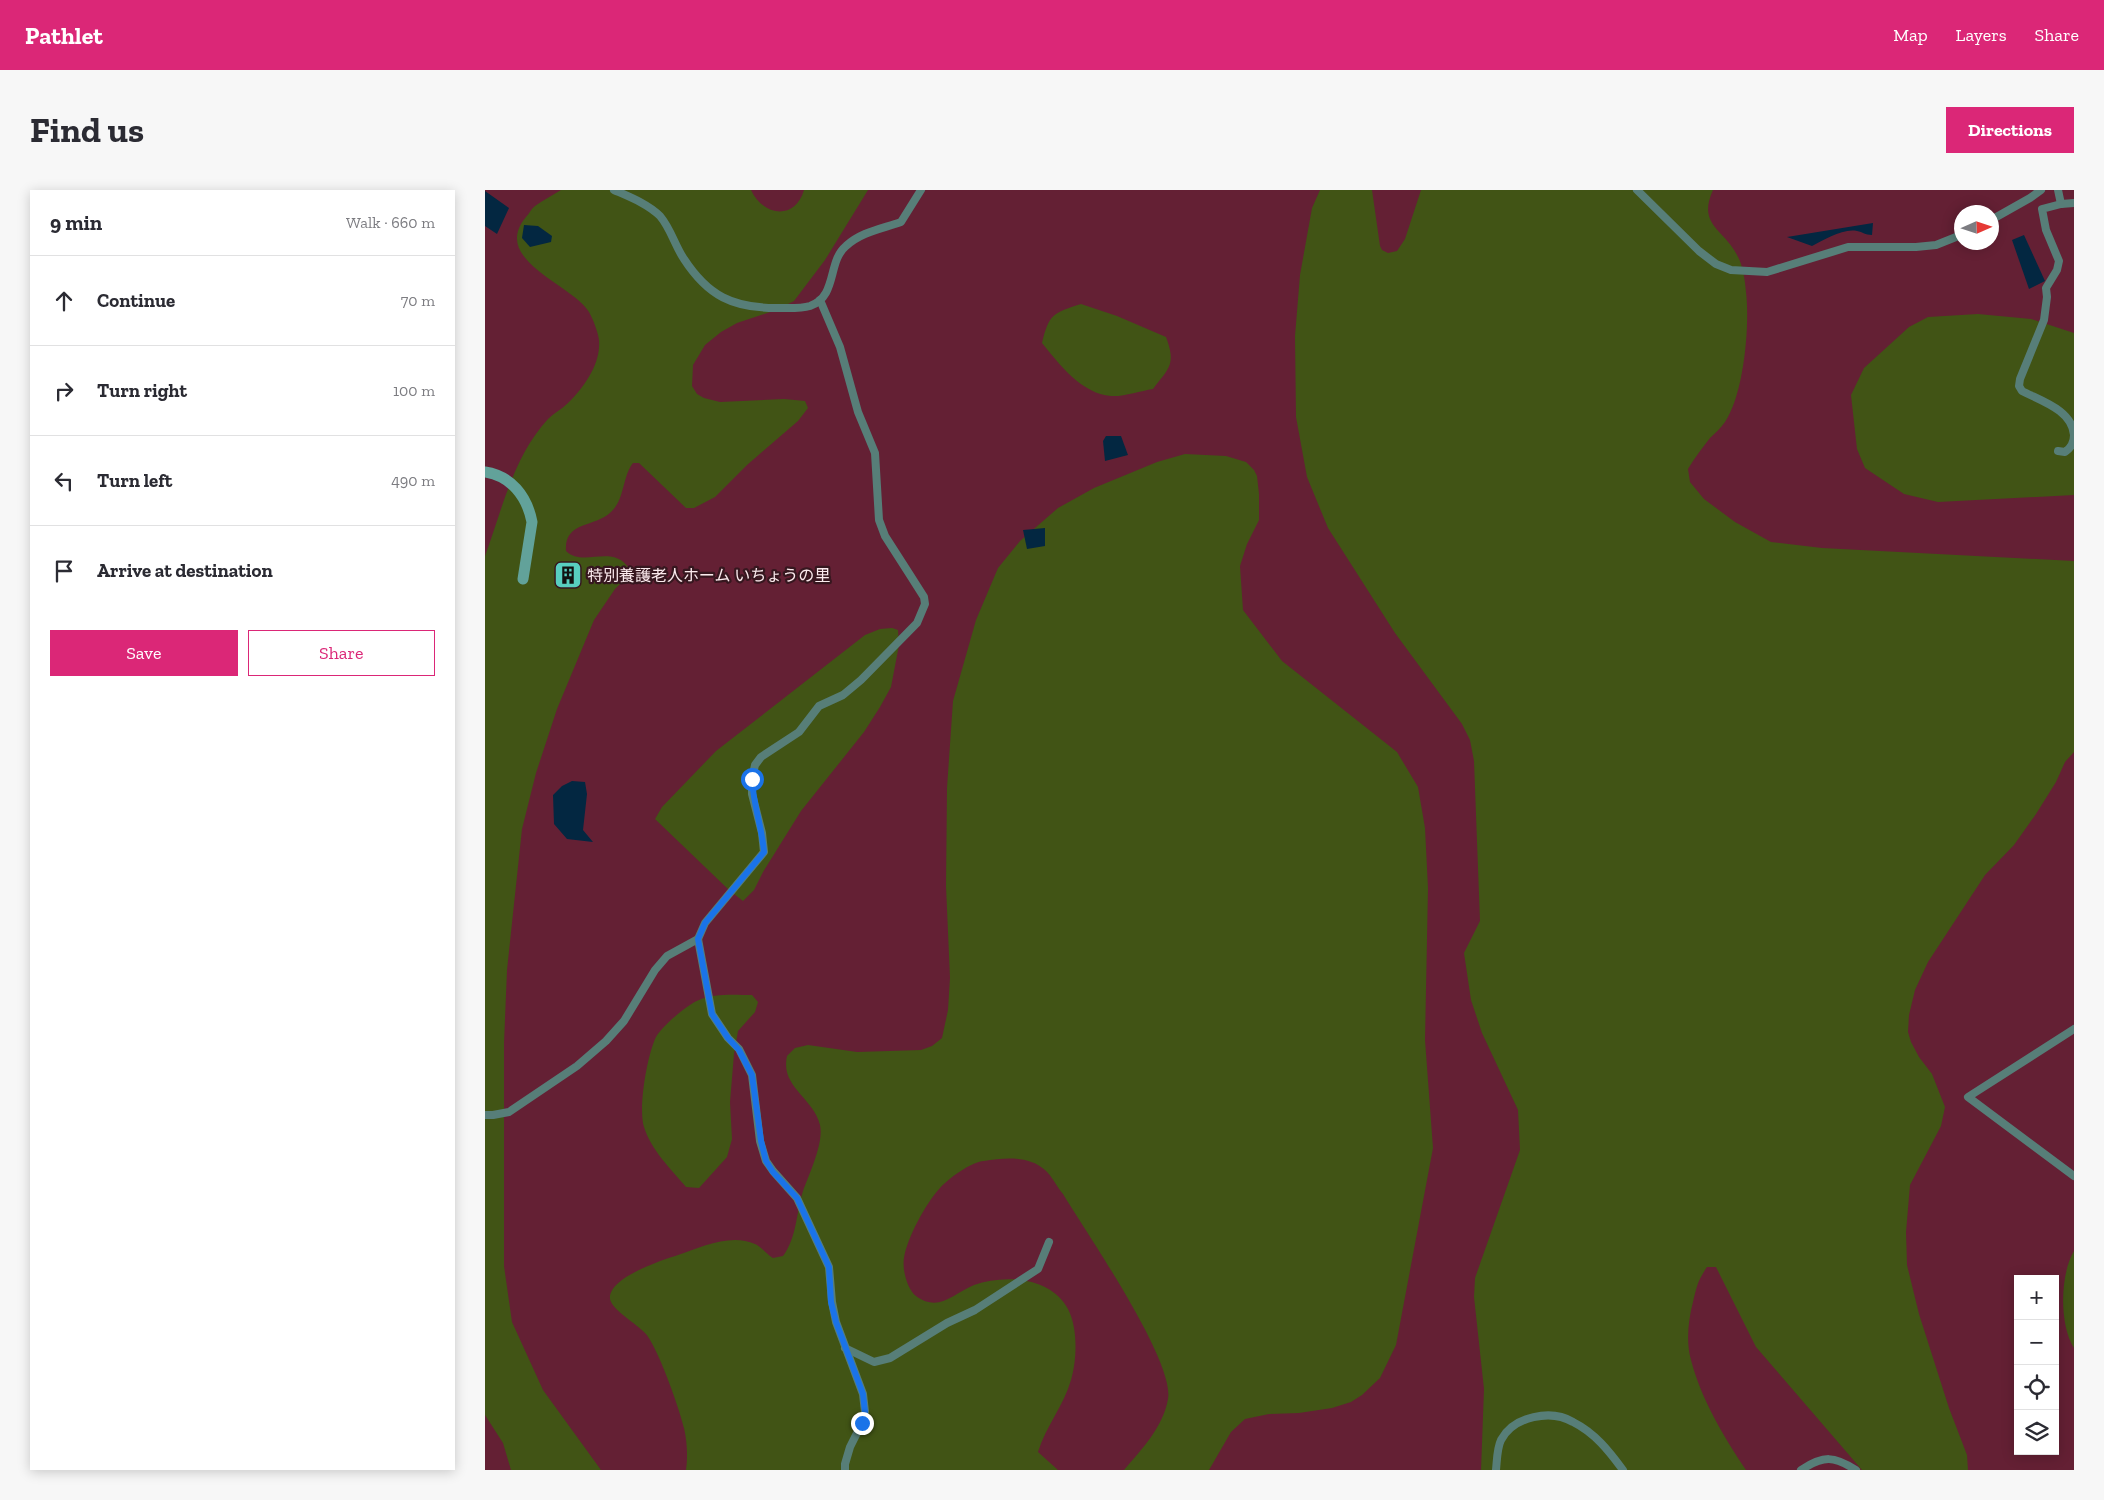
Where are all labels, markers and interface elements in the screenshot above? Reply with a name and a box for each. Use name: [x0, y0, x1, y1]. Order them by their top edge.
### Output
text: Pathlet: [25, 21, 103, 50]
text: Map: [1893, 24, 1928, 46]
text: Layers: [1956, 24, 2007, 46]
text: Share: [2035, 24, 2079, 46]
button: Directions: [1946, 107, 2074, 153]
text: Find us: [30, 109, 144, 151]
north arrow: [1954, 205, 1999, 250]
text: 9 min: [50, 210, 102, 235]
text: Walk · 660 m: [346, 213, 435, 232]
icon: ahead: [50, 287, 78, 315]
text: Continue: [97, 289, 175, 312]
text: 70 m: [401, 291, 435, 310]
icon: right: [50, 377, 78, 405]
text: Turn right: [97, 379, 187, 402]
text: 100 m: [393, 381, 435, 400]
icon: left: [50, 467, 78, 495]
text: Turn left: [97, 469, 172, 492]
text: 490 m: [391, 471, 435, 490]
icon: arrive: [50, 557, 78, 585]
text: Arrive at destination: [97, 559, 273, 582]
building icon: 特別養護老人ホーム いちょうの里: [553, 560, 583, 590]
place label: 特別養護老人ホーム いちょうの里: [587, 566, 830, 585]
button: Save: [50, 630, 238, 676]
button: Share: [248, 630, 435, 676]
route start: [741, 768, 764, 791]
map controls: [2014, 1275, 2059, 1455]
button: +: [2014, 1275, 2059, 1320]
button: −: [2014, 1320, 2059, 1365]
button: locate: [2014, 1365, 2059, 1410]
button: layers: [2014, 1410, 2059, 1455]
route end: [851, 1412, 874, 1435]

